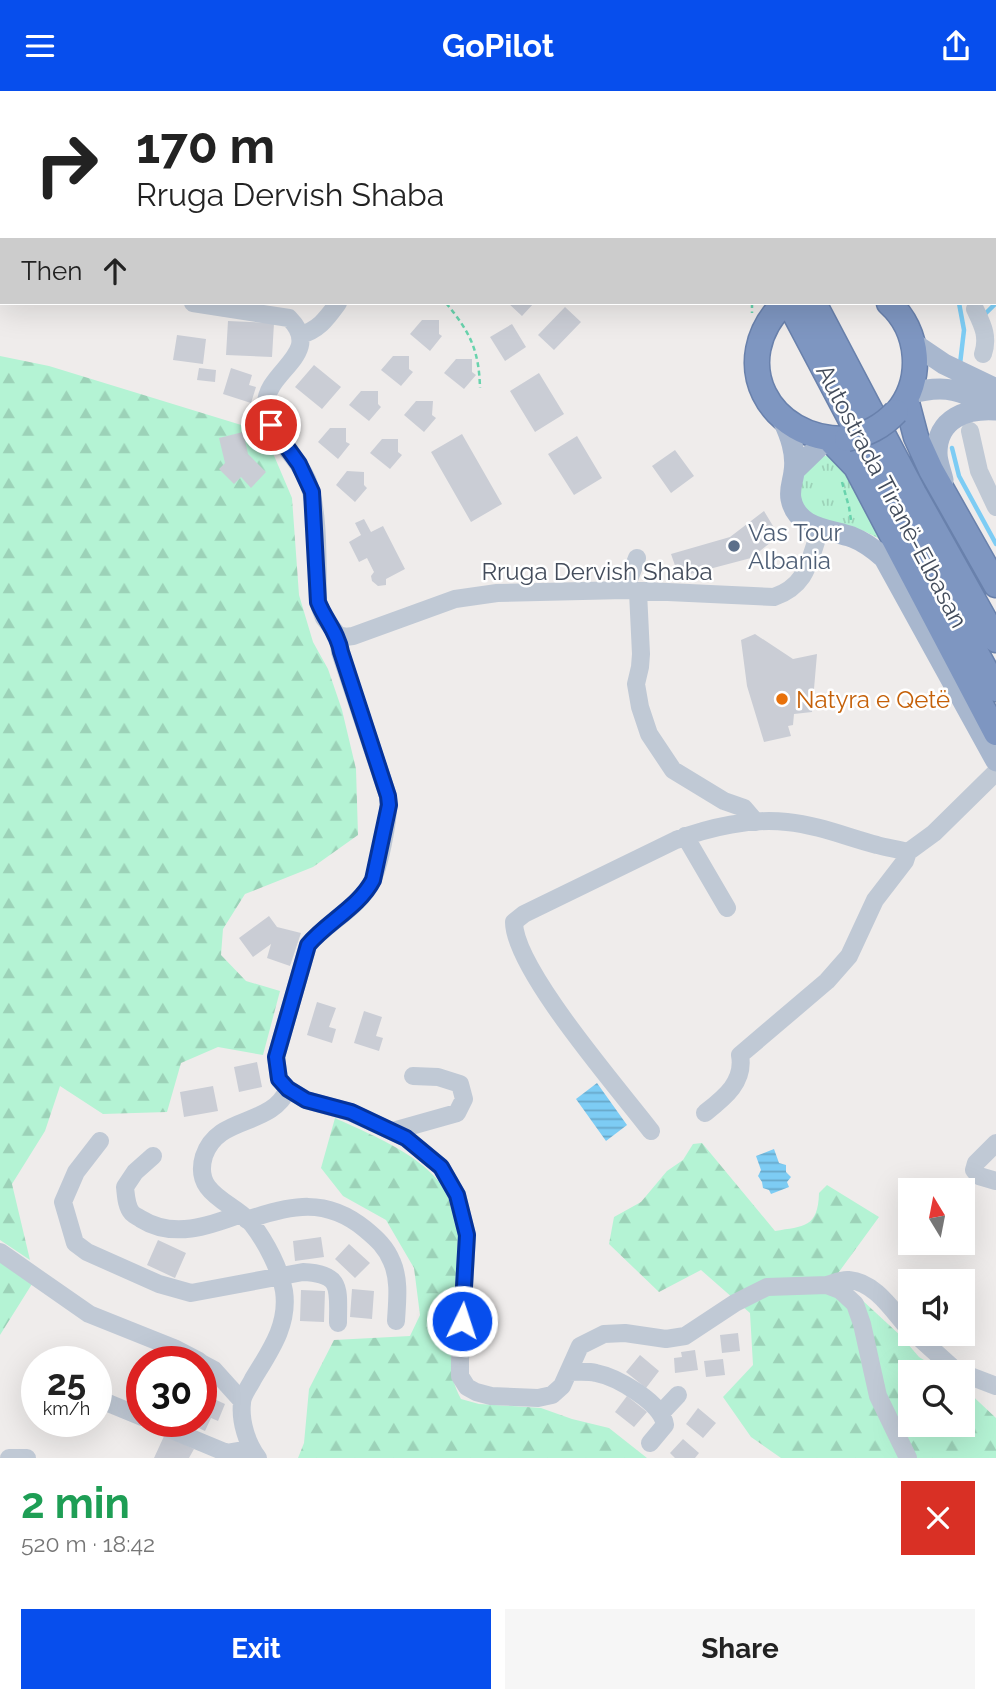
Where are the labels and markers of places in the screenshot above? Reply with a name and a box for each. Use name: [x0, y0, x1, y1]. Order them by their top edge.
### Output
pin: [241, 395, 301, 455]
place label: Vas Tour Albania: [748, 518, 843, 575]
marker: Vas Tour Albania: [726, 538, 742, 554]
place label: Natyra e Qetë: [796, 685, 950, 714]
marker: Natyra e Qetë: [774, 691, 790, 707]

